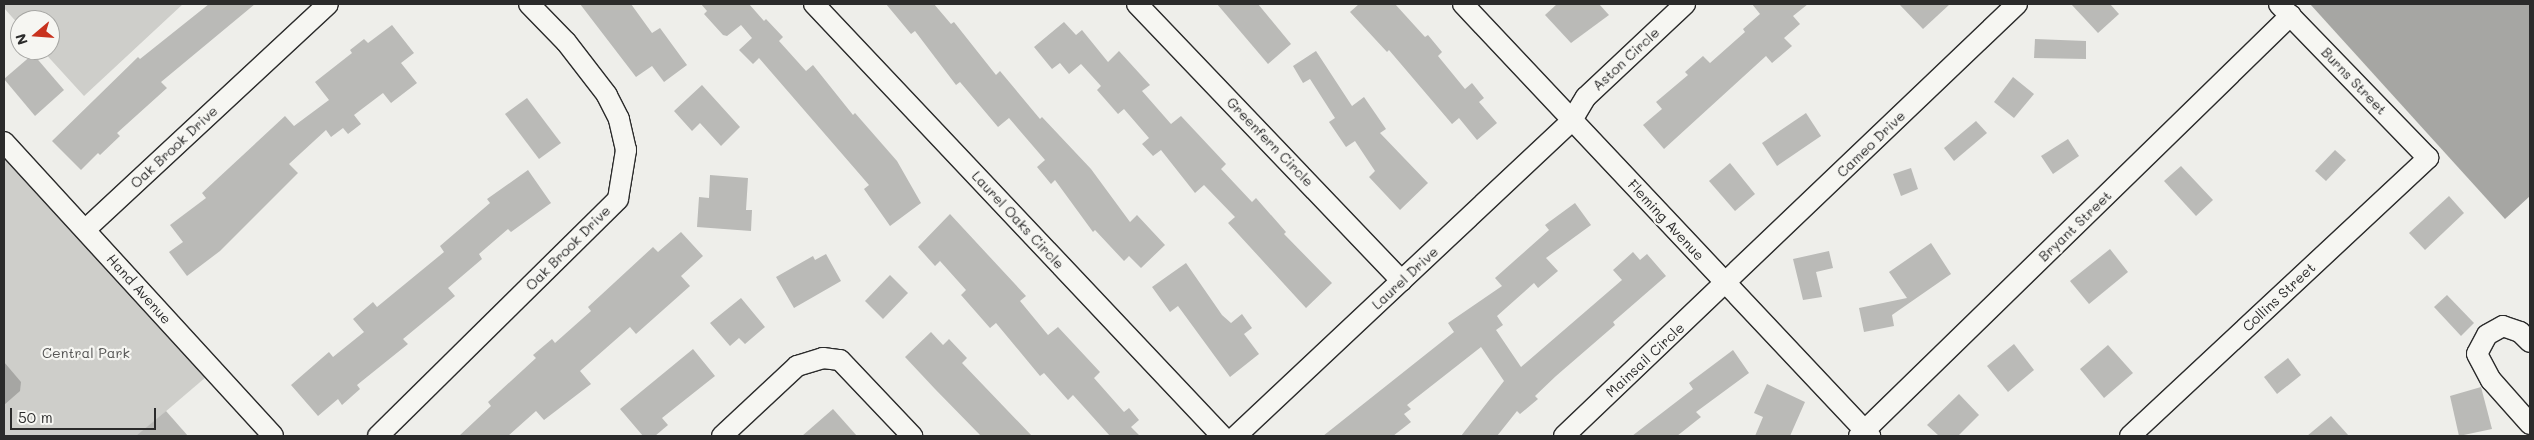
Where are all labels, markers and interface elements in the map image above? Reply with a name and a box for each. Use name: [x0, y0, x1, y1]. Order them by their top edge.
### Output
north arrow: [10, 10, 60, 60]
street label: Aston Circle: [1589, 24, 1663, 94]
text: N: [11, 31, 32, 47]
street label: Burns Street: [2318, 44, 2390, 118]
street label: Greenfern Circle: [1223, 94, 1317, 190]
street label: Oak Brook Drive: [127, 102, 221, 192]
street label: Cameo Drive: [1833, 107, 1909, 181]
street label: Laurel Oaks Circle: [968, 168, 1068, 272]
street label: Fleming Avenue: [1624, 176, 1708, 264]
street label: Bryant Street: [2035, 187, 2115, 265]
street label: Oak Brook Drive: [522, 202, 614, 294]
street label: Laurel Drive: [1368, 243, 1442, 313]
street label: Hand Avenue: [103, 251, 175, 327]
street label: Collins Street: [2239, 259, 2319, 335]
street label: Mainsail Circle: [1602, 319, 1688, 401]
park label: Central Park: [42, 345, 130, 361]
scale bar: [12, 398, 159, 430]
text: 50 m: [18, 407, 53, 427]

